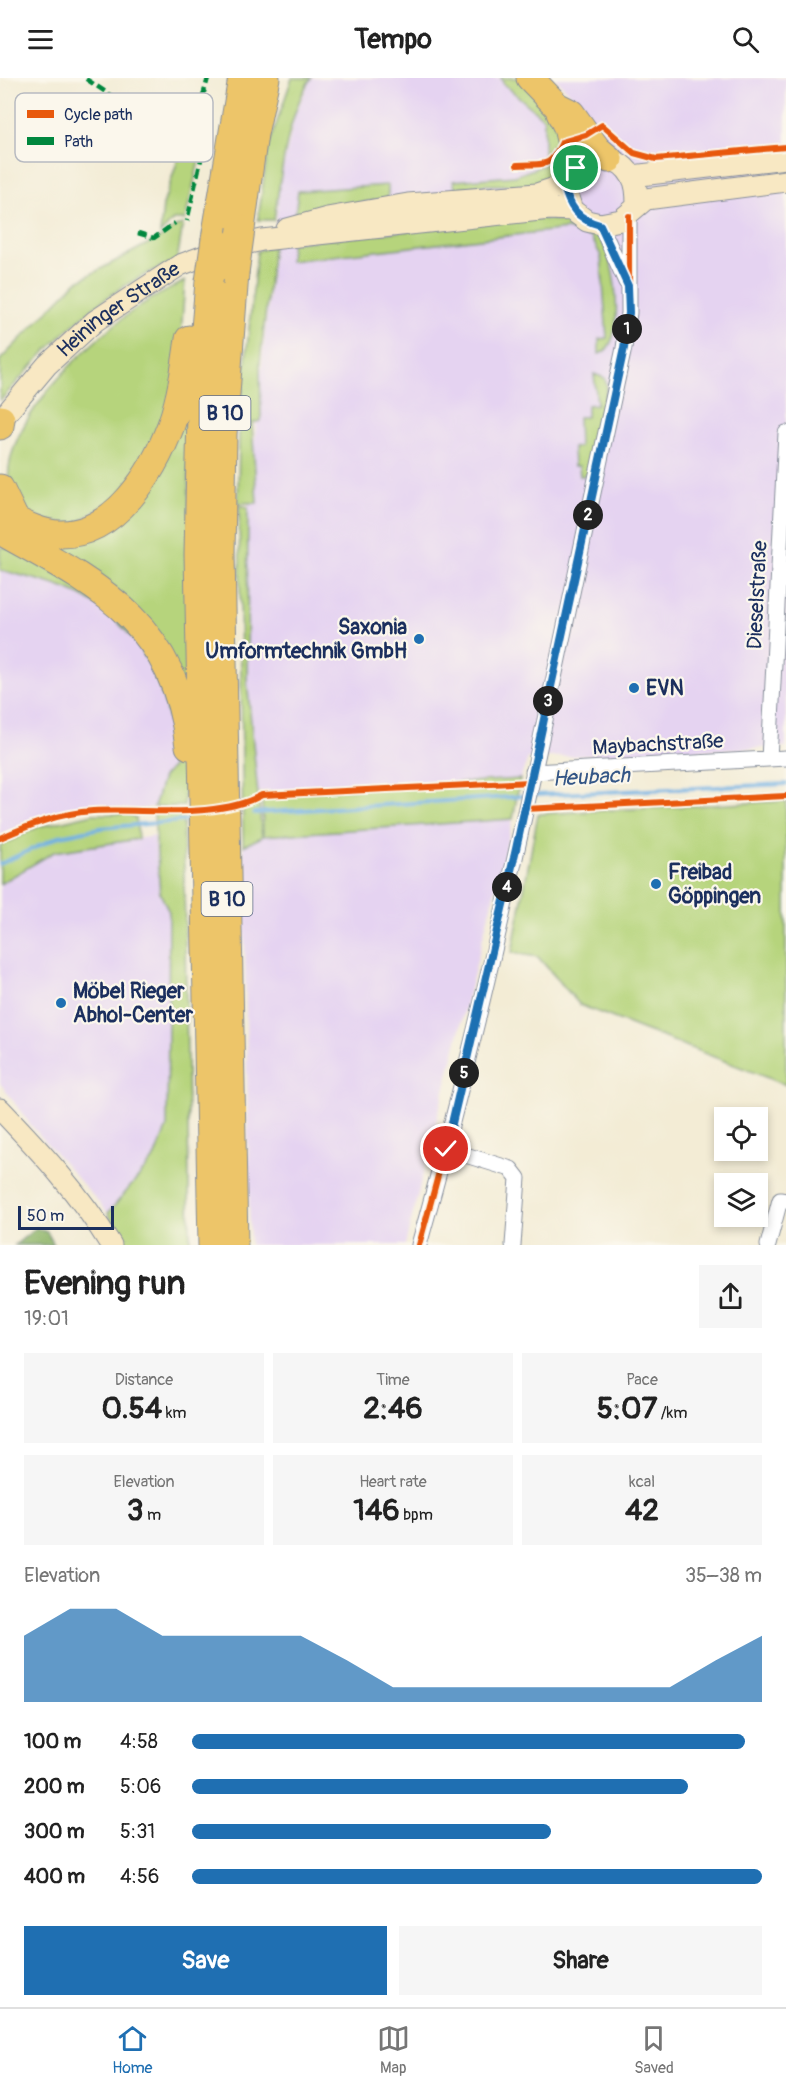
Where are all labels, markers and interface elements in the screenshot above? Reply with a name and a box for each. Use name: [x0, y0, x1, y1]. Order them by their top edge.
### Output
icon: menu: [24, 23, 57, 56]
text: Tempo: [354, 23, 432, 56]
icon: search: [729, 23, 762, 56]
legend: [15, 93, 213, 162]
text: Cycle path: [64, 105, 132, 125]
text: Path: [64, 132, 93, 152]
pin: [550, 142, 601, 193]
icon: arrive: [559, 151, 592, 184]
street label: Heininger Straße: [51, 255, 186, 363]
pin: 1: [612, 314, 642, 344]
text: 1: [624, 319, 630, 339]
road number: B 10: [200, 396, 250, 430]
pin: 2: [573, 500, 603, 530]
text: 2: [584, 505, 592, 525]
street label: Dieselstraße: [741, 539, 774, 650]
place label: Saxonia Umformtechnik GmbH: [205, 614, 407, 665]
marker: Saxonia Umformtechnik GmbH: [412, 632, 426, 646]
place label: EVN: [646, 675, 684, 702]
marker: EVN: [627, 681, 641, 695]
pin: 3: [533, 686, 563, 716]
text: 3: [544, 691, 552, 711]
street label: Maybachstraße: [592, 728, 725, 761]
water label: Heubach: [552, 761, 632, 793]
place label: Freibad Göppingen: [668, 859, 761, 910]
pin: 4: [492, 872, 522, 902]
text: 4: [502, 877, 512, 897]
marker: Freibad Göppingen: [649, 877, 663, 891]
road number: B 10: [202, 882, 252, 916]
place label: Möbel Rieger Abhol-Center: [73, 978, 193, 1029]
marker: Möbel Rieger Abhol-Center: [54, 996, 68, 1010]
pin: 5: [449, 1058, 479, 1088]
text: 5: [460, 1063, 468, 1083]
map controls: [714, 1107, 768, 1227]
button: locate: [714, 1107, 768, 1161]
pin: [420, 1123, 471, 1174]
icon: check: [429, 1132, 462, 1165]
button: layers: [714, 1173, 768, 1227]
scale bar: [18, 1203, 114, 1230]
text: 50 m: [27, 1206, 64, 1226]
text: Evening run: [24, 1263, 185, 1304]
button: share: [699, 1265, 762, 1328]
text: 19:01: [24, 1306, 69, 1331]
text: Distance: [115, 1370, 173, 1390]
text: Time: [376, 1370, 410, 1390]
text: Pace: [626, 1370, 658, 1390]
text: 0.54: [101, 1390, 162, 1427]
text: 2:46: [363, 1390, 423, 1427]
text: 5:07: [597, 1390, 657, 1427]
text: km: [162, 1403, 187, 1423]
text: /km: [657, 1403, 687, 1423]
text: Elevation: [114, 1472, 174, 1492]
text: Heart rate: [359, 1472, 427, 1492]
text: kcal: [629, 1472, 655, 1492]
text: 3: [127, 1492, 144, 1529]
text: 146: [353, 1492, 400, 1529]
text: 42: [625, 1492, 659, 1529]
text: m: [144, 1505, 161, 1525]
text: bpm: [400, 1505, 433, 1525]
text: Elevation: [24, 1563, 100, 1588]
text: 35–38 m: [685, 1563, 762, 1588]
text: 100 m: [24, 1729, 81, 1754]
text: 4:58: [120, 1729, 158, 1754]
text: 200 m: [24, 1774, 85, 1799]
text: 5:06: [120, 1774, 161, 1799]
text: 300 m: [24, 1819, 85, 1844]
text: 5:31: [120, 1819, 155, 1844]
text: 400 m: [24, 1864, 85, 1889]
text: 4:56: [120, 1864, 159, 1889]
button: Save: [24, 1926, 387, 1995]
button: Share: [399, 1926, 762, 1995]
tab: Home: [112, 2022, 153, 2078]
tab: Map: [377, 2022, 410, 2078]
tab: Saved: [634, 2022, 674, 2078]

